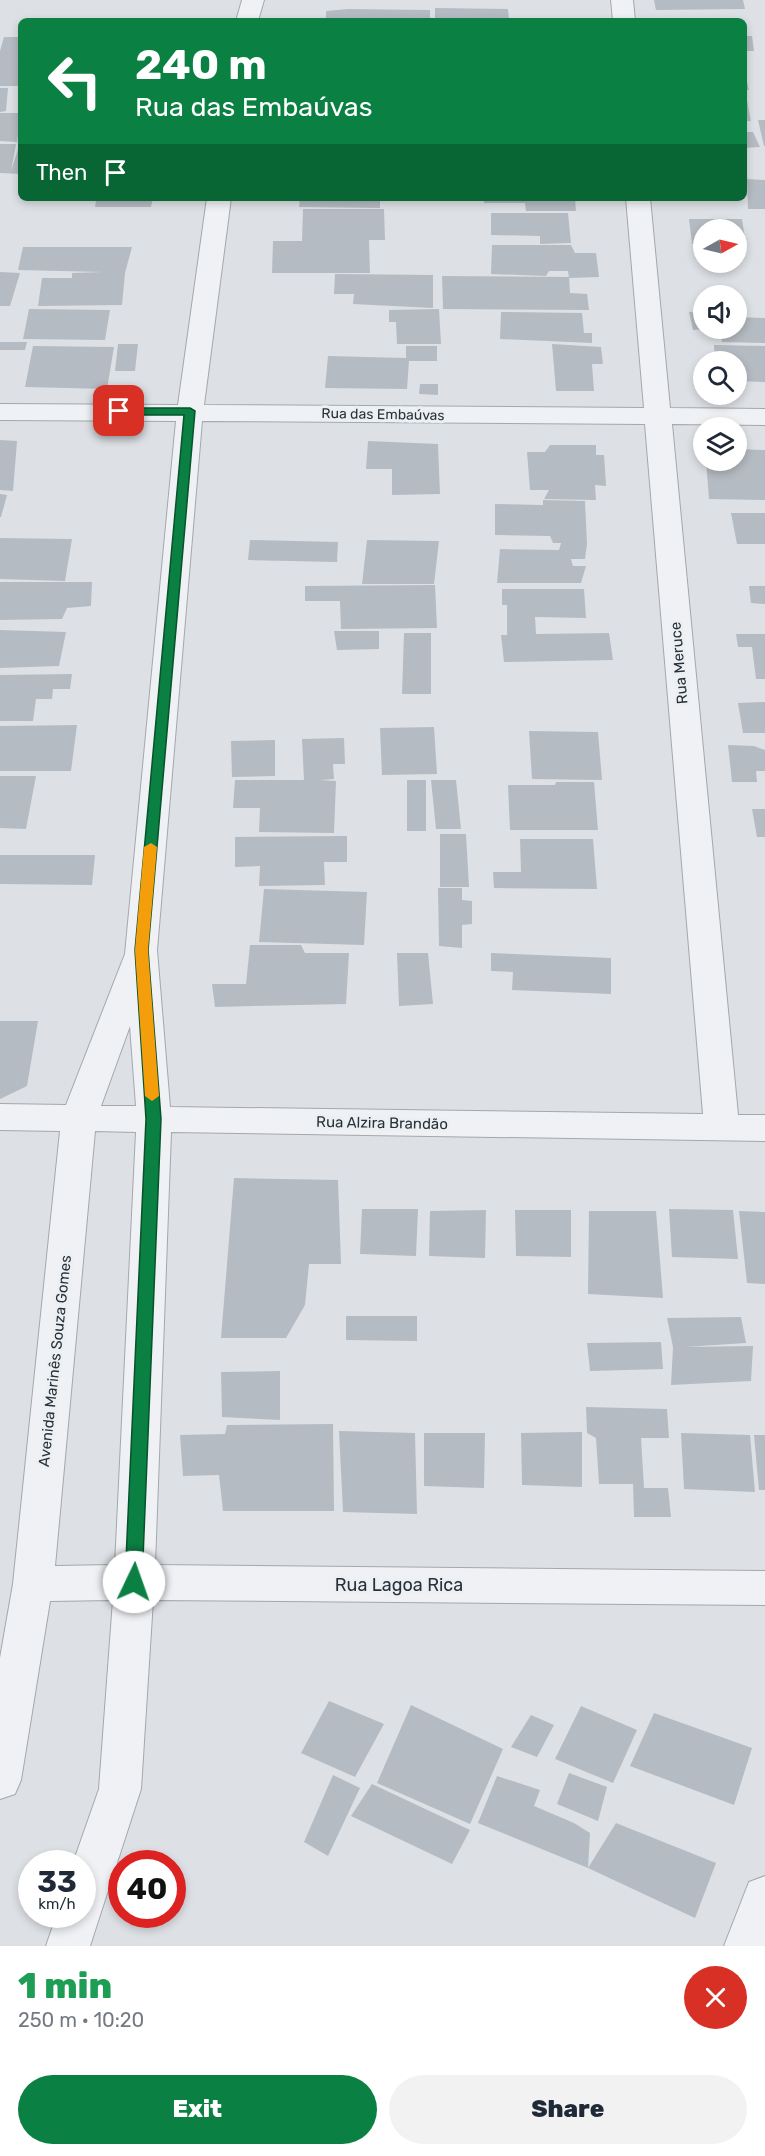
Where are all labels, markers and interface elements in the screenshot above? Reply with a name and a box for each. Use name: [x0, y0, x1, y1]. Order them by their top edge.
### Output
text: 240 m: [135, 40, 267, 90]
icon: left: [36, 42, 114, 120]
text: Rua das Embaúvas: [135, 91, 373, 123]
icon: arrive: [99, 156, 132, 189]
text: Then: [36, 159, 87, 186]
north arrow: [693, 219, 747, 273]
map controls: [693, 219, 747, 471]
button: sound: [693, 285, 747, 339]
button: search: [693, 351, 747, 405]
pin: [93, 385, 144, 436]
icon: arrive: [102, 394, 135, 427]
street label: Rua das Embaúvas: [321, 405, 445, 424]
button: layers: [693, 417, 747, 471]
street label: Rua Meruce: [666, 621, 692, 705]
street label: Rua Alzira Brandão: [316, 1113, 448, 1133]
street label: Avenida Marinês Souza Gomes: [35, 1254, 75, 1468]
position arrow: [102, 1550, 166, 1614]
street label: Rua Lagoa Rica: [335, 1574, 463, 1596]
speed limit sign: 40: [108, 1850, 186, 1928]
text: 33: [37, 1864, 77, 1900]
text: km/h: [38, 1895, 76, 1913]
text: 1 min: [18, 1964, 112, 2007]
button: close: [684, 1966, 747, 2029]
text: 250 m · 10:20: [18, 2008, 144, 2032]
button: Exit: [18, 2075, 377, 2144]
button: Share: [389, 2075, 747, 2144]

